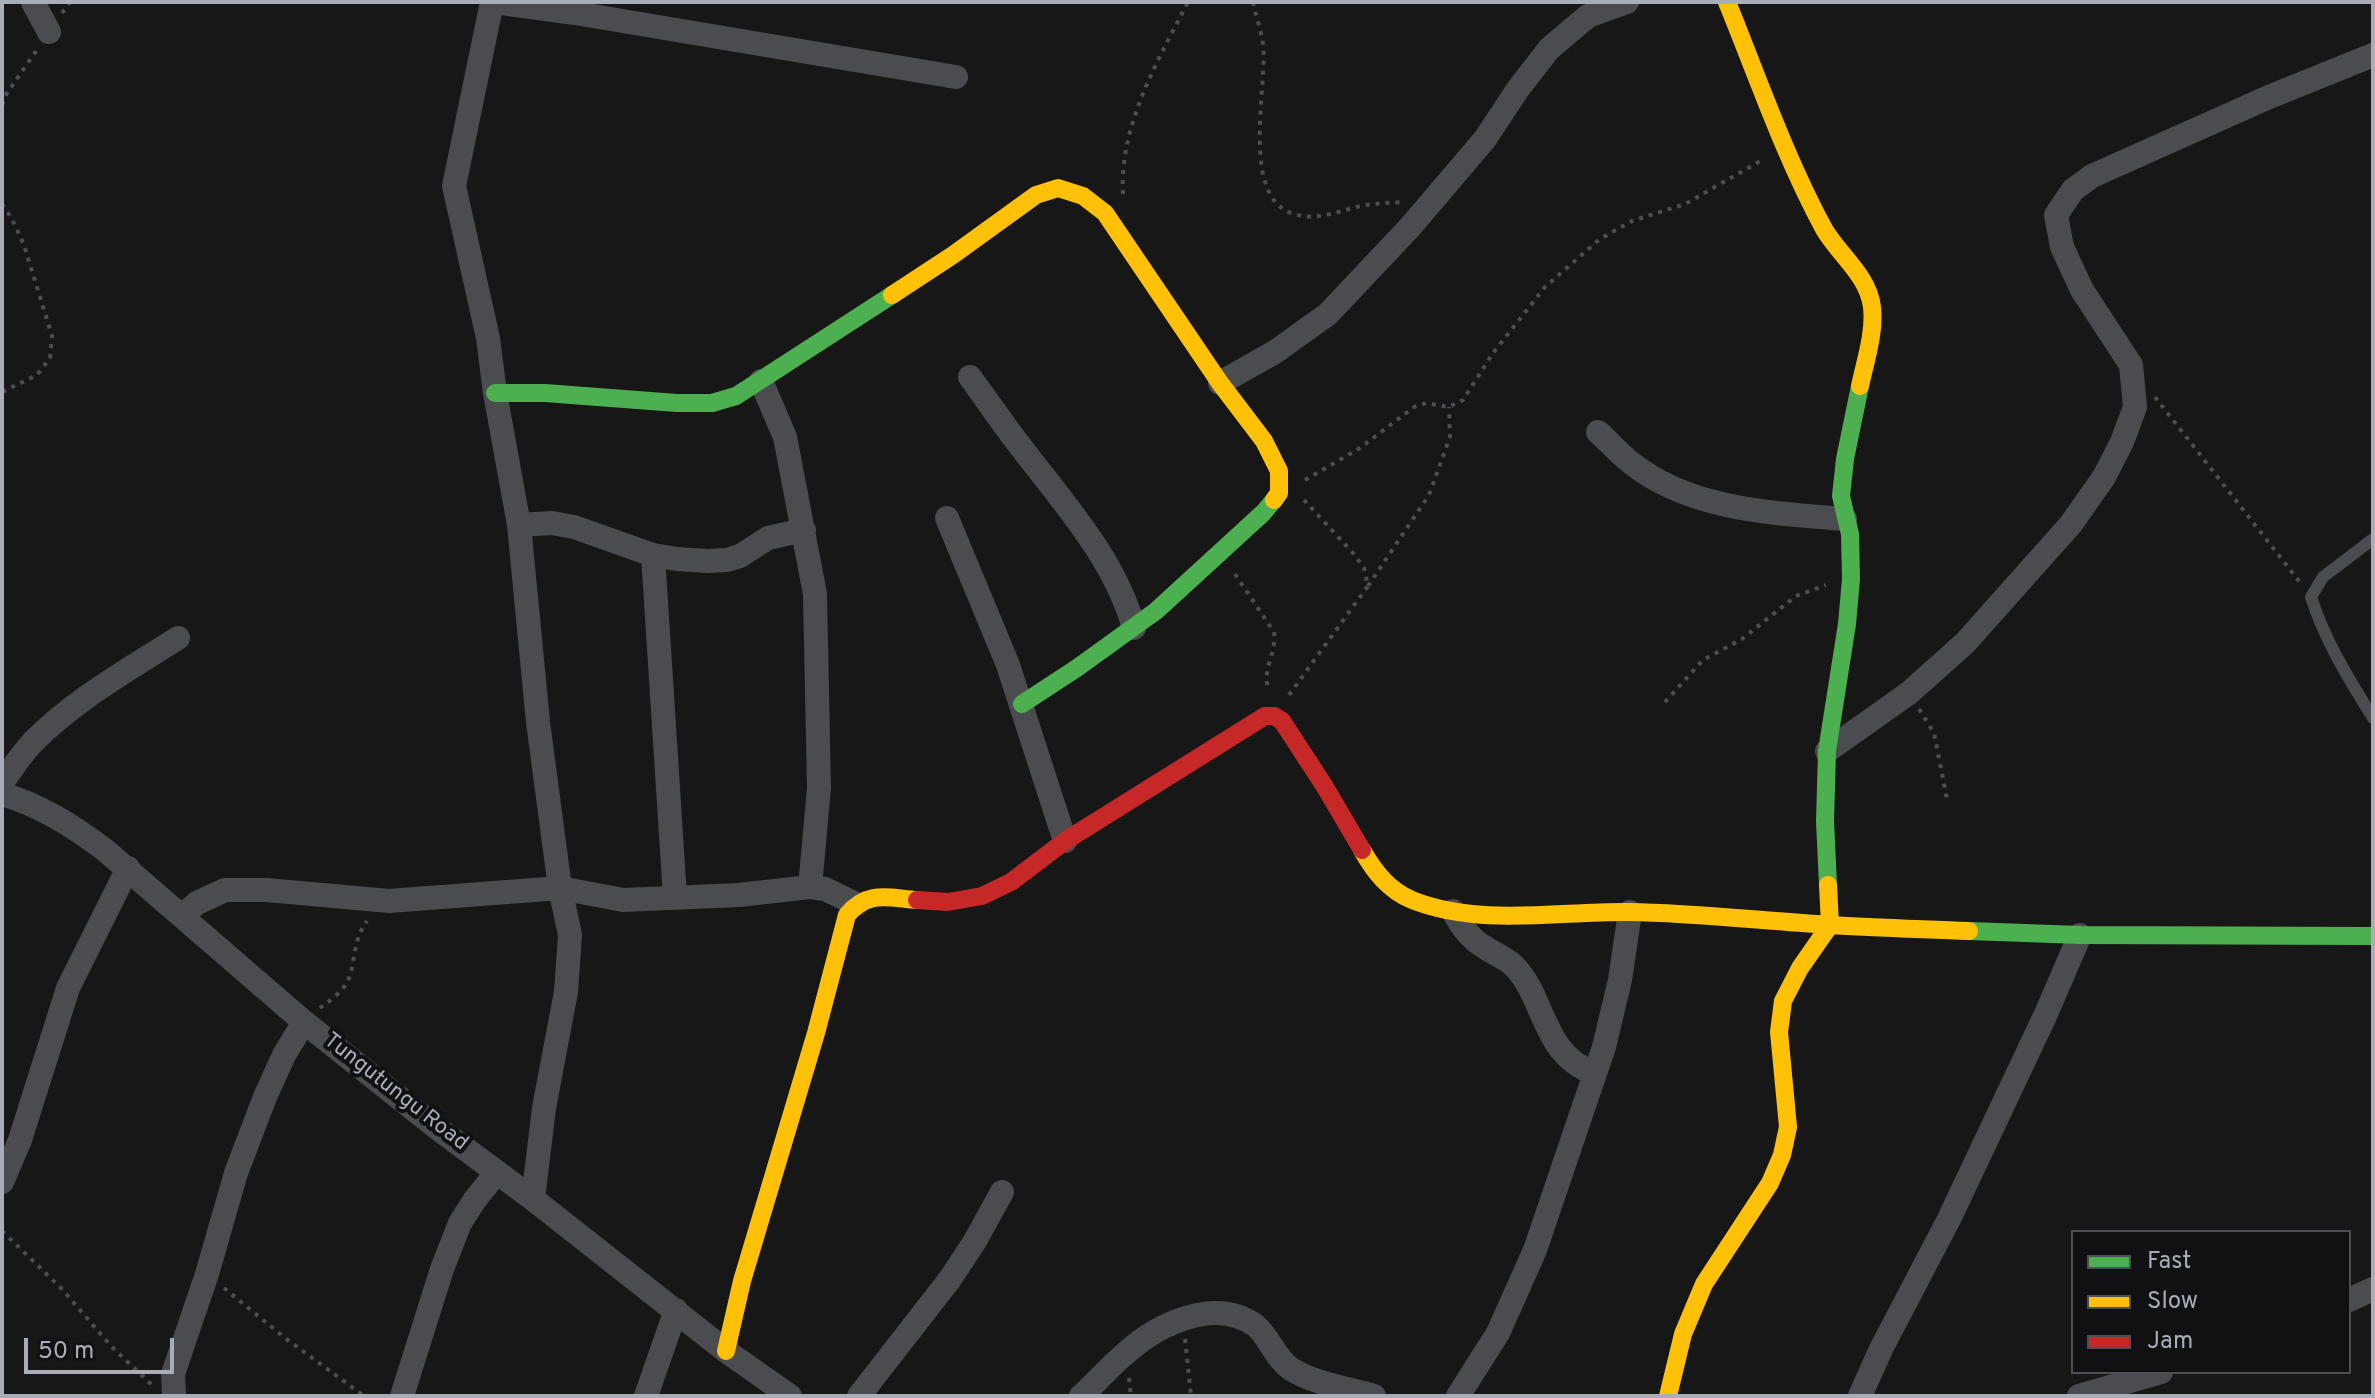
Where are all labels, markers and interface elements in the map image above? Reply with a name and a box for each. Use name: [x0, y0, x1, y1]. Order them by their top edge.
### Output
street label: Tungutungu Road: [318, 1028, 472, 1158]
legend: [2071, 1230, 2351, 1374]
text: Fast: [2147, 1247, 2191, 1277]
text: Slow: [2147, 1287, 2198, 1317]
scale bar: [28, 1322, 178, 1372]
text: Jam: [2147, 1327, 2193, 1357]
text: 50 m: [38, 1337, 94, 1367]

